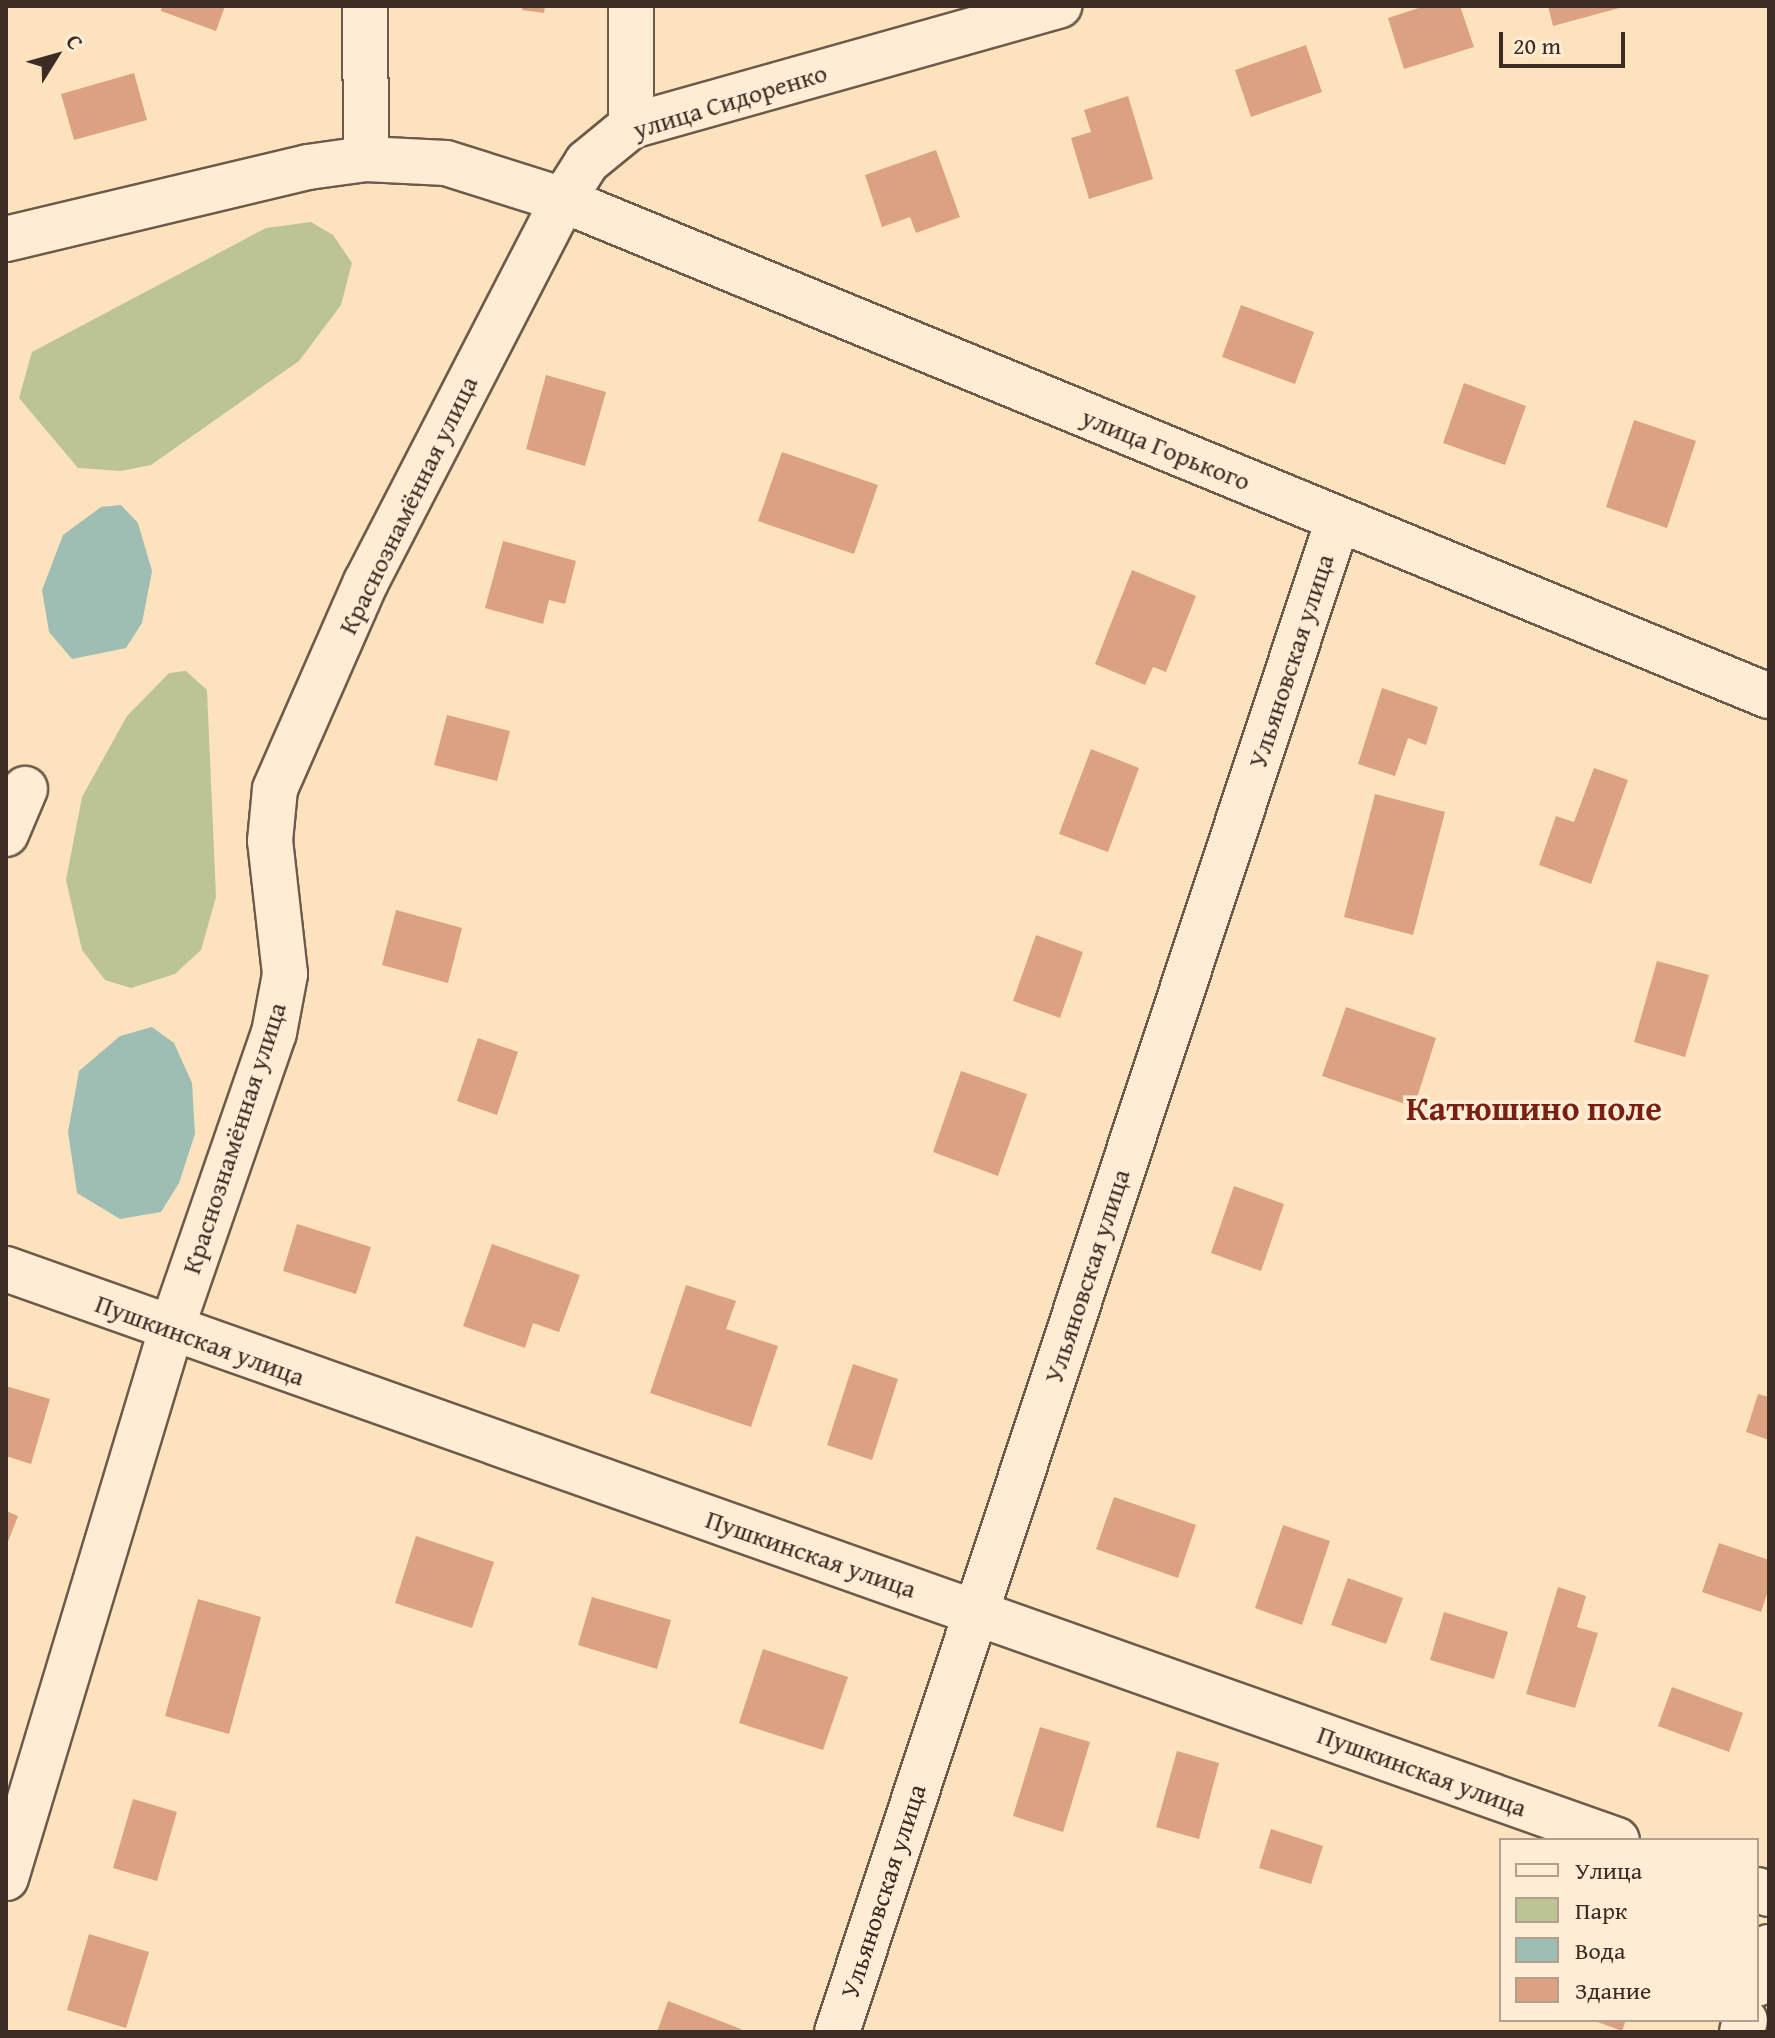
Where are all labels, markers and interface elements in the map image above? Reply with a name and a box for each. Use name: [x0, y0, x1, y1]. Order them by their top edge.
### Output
north arrow: [16, 16, 96, 96]
scale bar: [1503, 16, 1629, 66]
text: С: [59, 27, 92, 56]
text: 20 m: [1513, 28, 1561, 63]
street label: улица Сидоренко: [629, 57, 831, 145]
street label: Краснознамённая улица: [332, 371, 484, 639]
street label: улица Горького: [1077, 401, 1255, 497]
street label: Ульяновская улица: [1242, 550, 1340, 772]
street label: Краснознамённая улица: [175, 998, 293, 1278]
district label: Катюшино поле: [1406, 1088, 1662, 1128]
street label: Ульяновская улица: [1038, 1165, 1136, 1387]
street label: Пушкинская улица: [91, 1288, 309, 1392]
street label: Пушкинская улица: [702, 1503, 920, 1605]
street label: Пушкинская улица: [1313, 1719, 1531, 1823]
street label: Ульяновская улица: [834, 1780, 932, 2002]
legend: [1499, 1838, 1759, 2022]
text: Улица: [1575, 1853, 1642, 1888]
text: Парк: [1575, 1893, 1627, 1928]
text: Вода: [1575, 1933, 1625, 1968]
text: Здание: [1575, 1973, 1651, 2008]

